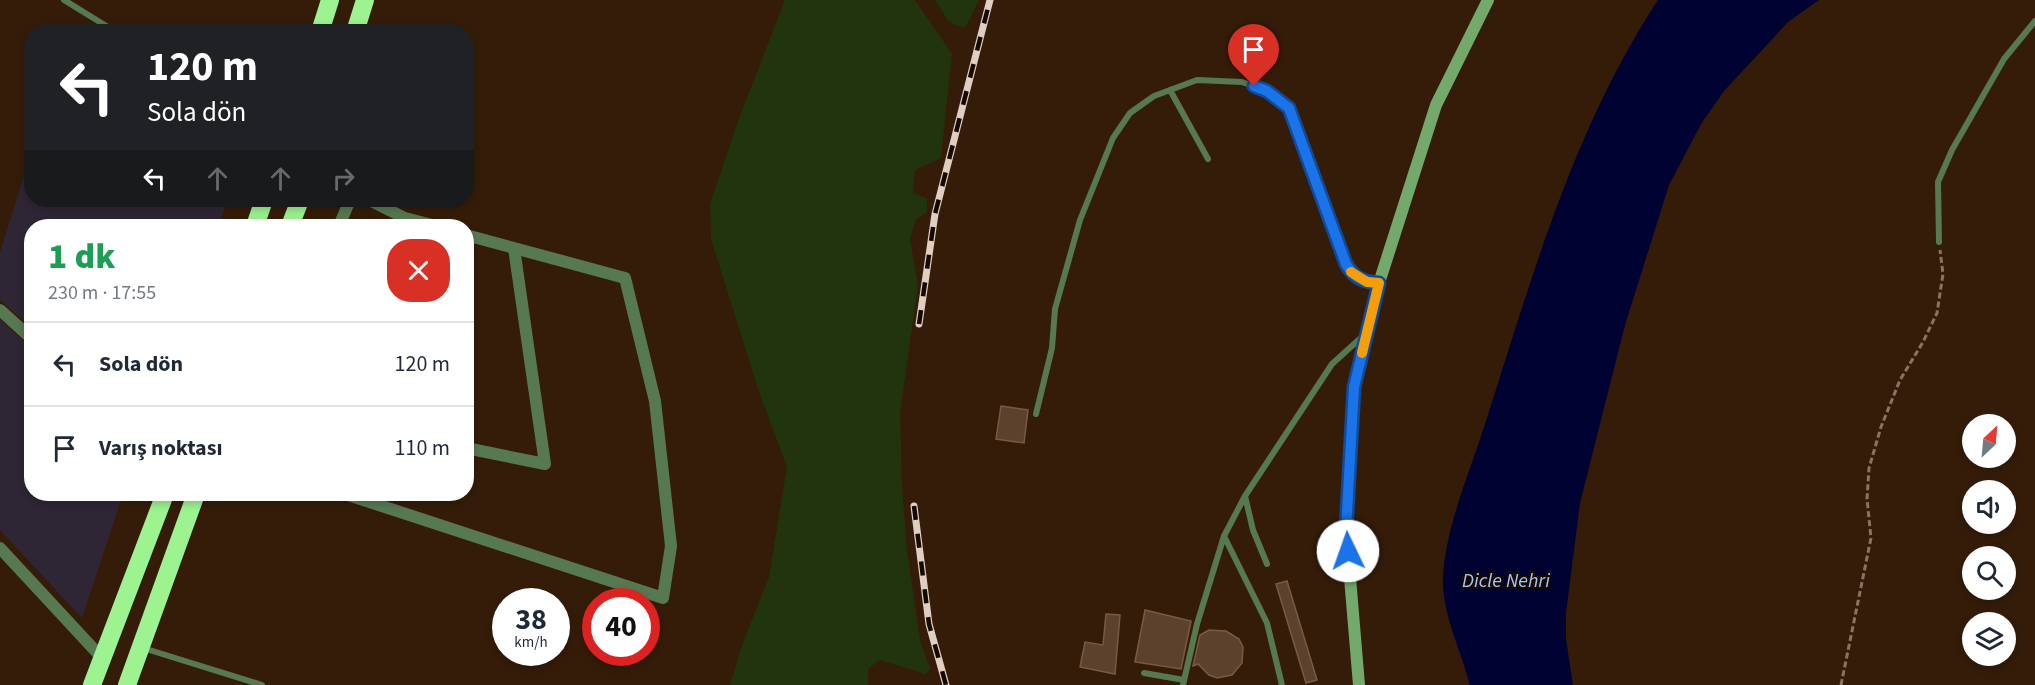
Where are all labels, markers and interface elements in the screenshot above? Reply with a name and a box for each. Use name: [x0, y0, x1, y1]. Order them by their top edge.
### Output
pin: [1228, 24, 1279, 86]
icon: arrive: [1237, 33, 1270, 66]
text: 120 m: [147, 37, 258, 97]
icon: left: [48, 48, 126, 126]
text: Sola dön: [147, 93, 246, 132]
icon: left: [138, 162, 171, 195]
icon: ahead: [201, 162, 234, 195]
icon: ahead: [264, 162, 297, 195]
icon: right: [327, 162, 360, 195]
text: 1 dk: [48, 231, 115, 282]
button: close: [387, 239, 450, 302]
text: 230 m · 17:55: [48, 279, 156, 307]
icon: left: [48, 348, 81, 381]
text: Sola dön: [99, 348, 183, 380]
text: 120 m: [395, 348, 450, 380]
north arrow: [1962, 414, 2016, 468]
map controls: [1962, 414, 2016, 666]
icon: arrive: [48, 432, 81, 465]
text: Varış noktası: [99, 432, 223, 464]
text: 110 m: [395, 432, 450, 464]
button: sound: [1962, 480, 2016, 534]
position arrow: [1316, 519, 1380, 583]
button: search: [1962, 546, 2016, 600]
water label: Dicle Nehri: [1462, 567, 1550, 595]
speed limit sign: 40: [582, 588, 660, 666]
text: 38: [515, 598, 547, 641]
button: layers: [1962, 612, 2016, 666]
text: km/h: [514, 632, 548, 653]

